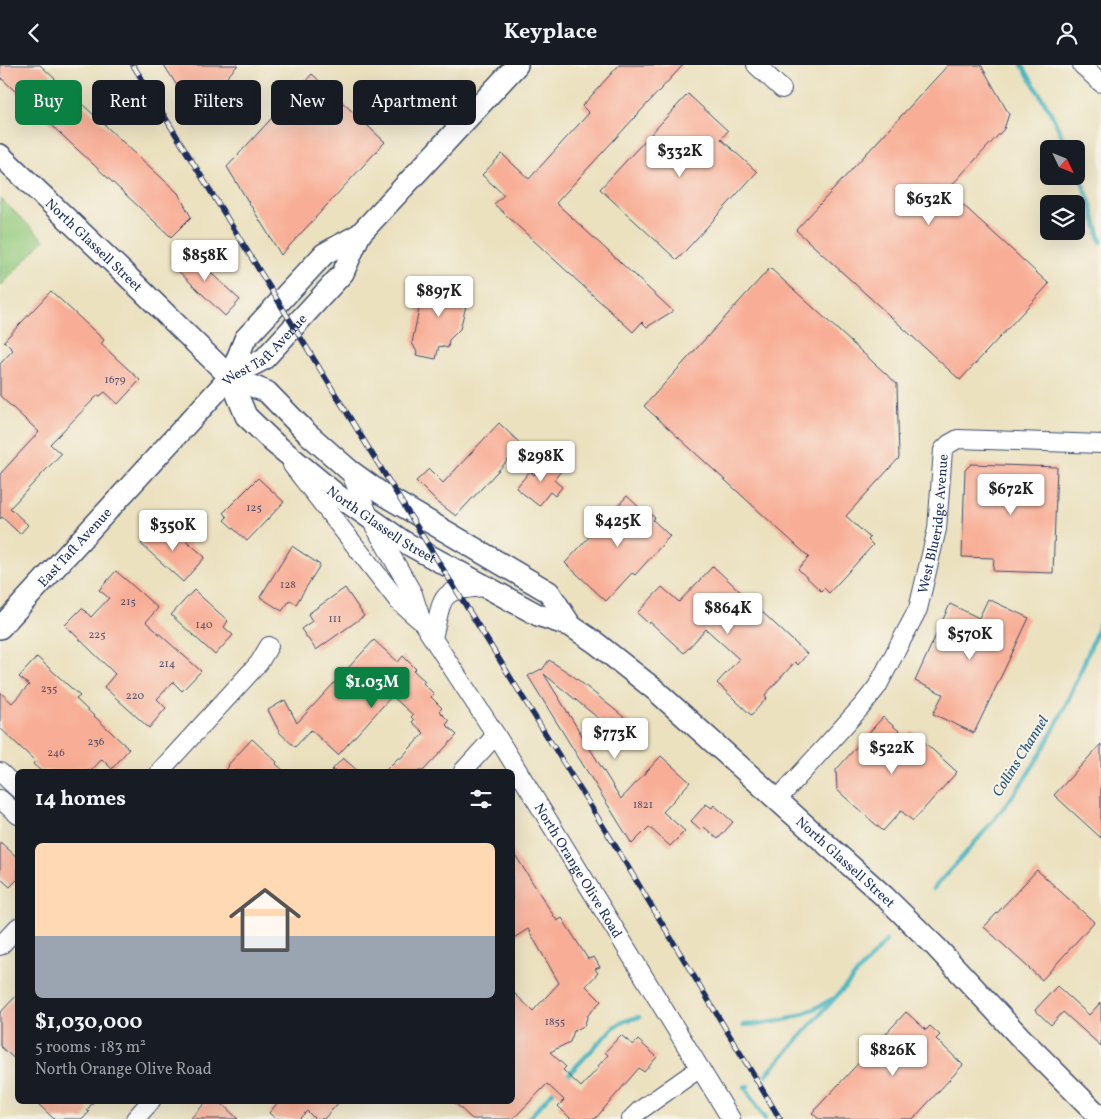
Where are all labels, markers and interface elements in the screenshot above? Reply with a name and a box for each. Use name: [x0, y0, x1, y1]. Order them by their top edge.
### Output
text: Keyplace: [504, 17, 597, 48]
icon: back: [20, 19, 48, 47]
icon: person: [1053, 19, 1081, 47]
chip: Buy: [15, 80, 82, 125]
chip: Rent: [92, 80, 165, 125]
chip: Filters: [175, 80, 261, 125]
chip: New: [271, 80, 343, 125]
chip: Apartment: [353, 80, 476, 125]
pin: $332K: [645, 135, 715, 178]
north arrow: [1040, 140, 1085, 185]
map controls: [1040, 140, 1085, 240]
text: $332K: [657, 141, 703, 163]
pin: $632K: [894, 184, 964, 226]
text: $632K: [906, 189, 952, 211]
street label: North Glassell Street: [40, 195, 146, 297]
button: layers: [1040, 195, 1085, 240]
pin: $858K: [170, 239, 240, 282]
text: $858K: [182, 245, 228, 267]
pin: $897K: [404, 275, 474, 318]
text: $897K: [416, 281, 462, 303]
street label: West Taft Avenue: [219, 310, 312, 390]
house number: 1679: [105, 373, 126, 388]
pin: $298K: [506, 441, 576, 483]
text: $298K: [518, 446, 564, 468]
street label: West Blueridge Avenue: [914, 453, 954, 596]
pin: $672K: [976, 473, 1046, 516]
text: $672K: [988, 479, 1034, 501]
street label: North Glassell Street: [322, 482, 439, 569]
house number: 125: [246, 501, 262, 516]
street label: East Taft Avenue: [34, 504, 117, 592]
pin: $425K: [583, 505, 653, 548]
pin: $350K: [138, 509, 208, 552]
text: $425K: [595, 511, 641, 533]
text: $350K: [150, 515, 196, 537]
house number: 128: [280, 578, 296, 593]
pin: $864K: [693, 593, 763, 635]
house number: 215: [120, 595, 136, 610]
text: $864K: [704, 598, 752, 620]
house number: 111: [329, 612, 341, 627]
house number: 140: [195, 618, 213, 633]
pin: $570K: [935, 619, 1005, 661]
text: $570K: [947, 624, 993, 646]
house number: 225: [88, 628, 106, 643]
house number: 214: [159, 657, 176, 672]
pin: $1.03M: [331, 667, 413, 709]
text: $1.03M: [345, 672, 399, 694]
house number: 235: [41, 682, 57, 697]
house number: 220: [126, 689, 145, 704]
water label: Collins Channel: [988, 712, 1055, 802]
pin: $773K: [580, 717, 650, 760]
text: $773K: [593, 723, 637, 745]
pin: $522K: [857, 733, 927, 775]
house number: 236: [88, 735, 105, 750]
text: $522K: [870, 738, 914, 760]
house number: 246: [47, 746, 65, 761]
text: 14 homes: [35, 785, 126, 814]
icon: filters: [467, 785, 495, 813]
house number: 1821: [633, 798, 653, 813]
street label: North Orange Olive Road: [529, 800, 626, 942]
street label: North Glassell Street: [791, 813, 899, 913]
icon: home: [220, 875, 310, 965]
text: $1,030,000: [35, 1008, 143, 1037]
house number: 1855: [545, 1015, 565, 1030]
pin: $826K: [858, 1035, 928, 1077]
text: 5 rooms · 183 m²: [35, 1037, 146, 1059]
text: $826K: [870, 1040, 916, 1062]
text: North Orange Olive Road: [35, 1059, 212, 1081]

